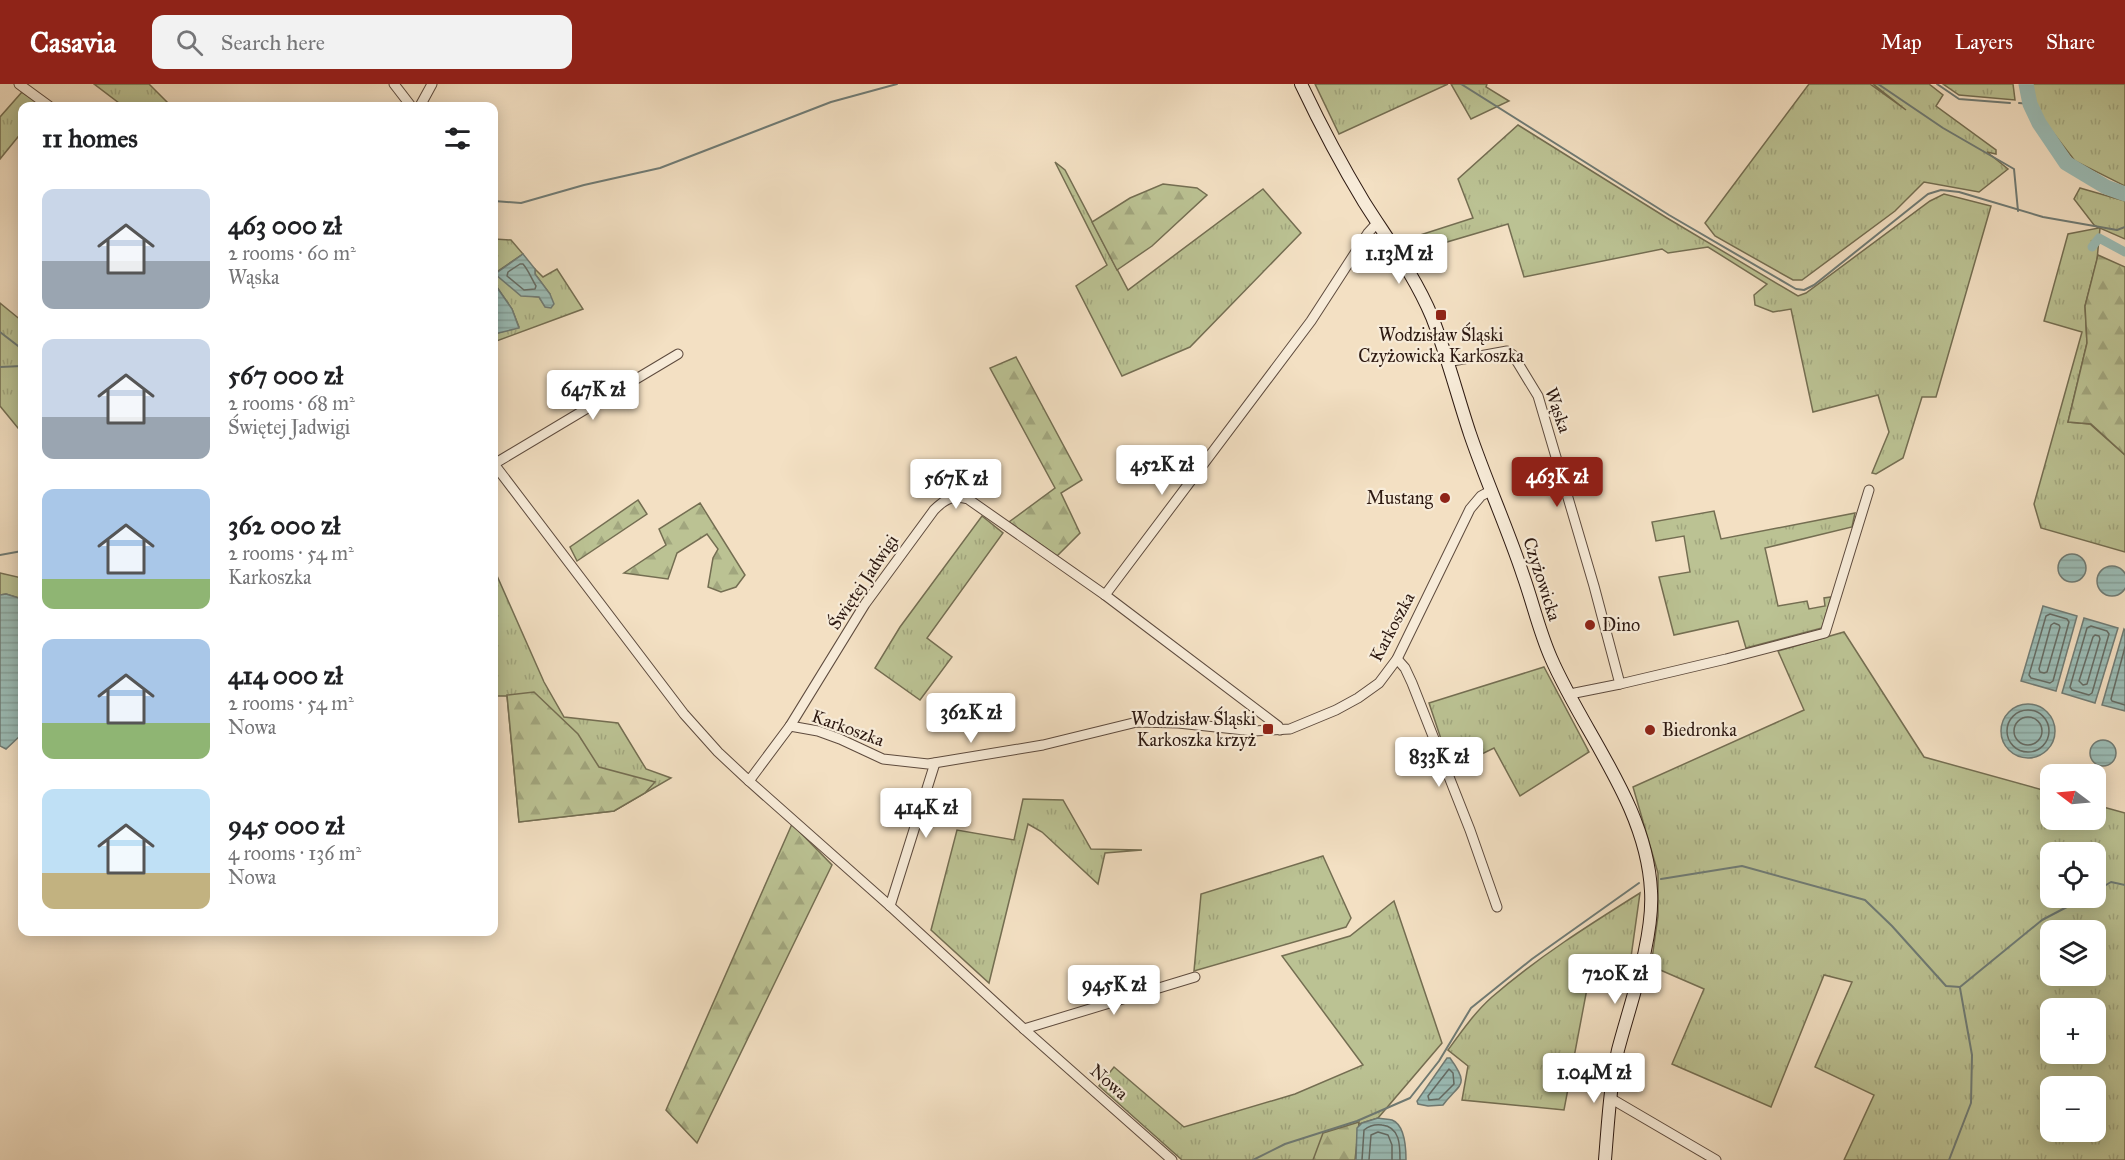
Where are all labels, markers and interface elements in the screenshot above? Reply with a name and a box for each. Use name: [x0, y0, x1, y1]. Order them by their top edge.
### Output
search box: [152, 15, 572, 69]
text: Casavia: [30, 25, 116, 60]
icon: search: [173, 26, 206, 59]
text: Search here: [221, 29, 325, 56]
text: Map: [1881, 29, 1922, 55]
text: Layers: [1955, 29, 2013, 55]
text: Share: [2046, 29, 2095, 55]
text: 11 homes: [42, 122, 138, 154]
icon: filters: [441, 122, 474, 155]
text: 463 000 zł: [228, 209, 342, 241]
icon: home: [90, 213, 162, 285]
pin: 1.13M zł: [1337, 234, 1461, 285]
text: 2 rooms · 60 m²: [228, 241, 356, 265]
text: 1.13M zł: [1365, 241, 1433, 265]
text: Wąska: [228, 265, 279, 289]
marker: Wodzisław Śląski Czyżowicka Karkoszka: [1434, 308, 1448, 322]
place label: Wodzisław Śląski Czyżowicka Karkoszka: [1358, 322, 1524, 367]
text: 567 000 zł: [228, 359, 343, 391]
icon: home: [90, 363, 162, 435]
pin: 647K zł: [538, 370, 648, 421]
text: 647K zł: [561, 377, 625, 401]
street label: Wąska: [1540, 385, 1576, 436]
text: 2 rooms · 68 m²: [228, 391, 355, 415]
text: Świętej Jadwigi: [228, 415, 350, 439]
pin: 452K zł: [1107, 445, 1217, 496]
text: 452K zł: [1130, 452, 1194, 476]
pin: 463K zł: [1502, 457, 1612, 508]
pin: 567K zł: [901, 459, 1011, 510]
text: 463K zł: [1526, 464, 1588, 488]
text: 567K zł: [924, 466, 988, 490]
place label: Mustang: [1366, 487, 1434, 510]
marker: Mustang: [1438, 491, 1452, 505]
text: 362 000 zł: [228, 509, 340, 541]
icon: home: [90, 513, 162, 585]
street label: Świętej Jadwigi: [821, 529, 904, 634]
street label: Czyżowicka: [1518, 534, 1566, 624]
text: 2 rooms · 54 m²: [228, 541, 354, 565]
text: Karkoszka: [228, 565, 312, 589]
street label: Karkoszka: [1365, 588, 1420, 665]
place label: Dino: [1602, 614, 1640, 636]
marker: Dino: [1583, 618, 1597, 632]
text: 414 000 zł: [228, 659, 343, 691]
icon: home: [90, 663, 162, 735]
text: 2 rooms · 54 m²: [228, 691, 354, 715]
pin: 362K zł: [916, 693, 1026, 744]
text: 362K zł: [940, 700, 1002, 724]
street label: Karkoszka: [809, 705, 887, 751]
place label: Wodzisław Śląski Karkoszka krzyż: [1131, 706, 1256, 751]
text: Nowa: [228, 715, 276, 739]
place label: Biedronka: [1662, 719, 1737, 741]
marker: Wodzisław Śląski Karkoszka krzyż: [1261, 722, 1275, 736]
marker: Biedronka: [1643, 723, 1657, 737]
pin: 833K zł: [1384, 737, 1494, 788]
text: 833K zł: [1409, 744, 1469, 768]
north arrow: [2040, 764, 2106, 830]
map controls: [2040, 764, 2106, 1142]
pin: 414K zł: [871, 788, 981, 839]
text: 414K zł: [894, 795, 958, 819]
text: 945 000 zł: [228, 809, 344, 841]
icon: home: [90, 813, 162, 885]
text: 4 rooms · 136 m²: [228, 841, 361, 865]
button: locate: [2040, 842, 2106, 908]
text: Nowa: [228, 865, 276, 889]
button: layers: [2040, 920, 2106, 986]
pin: 720K zł: [1560, 954, 1670, 1005]
text: 720K zł: [1582, 961, 1648, 985]
pin: 945K zł: [1059, 965, 1169, 1016]
text: 945K zł: [1082, 972, 1146, 996]
button: +: [2040, 998, 2106, 1064]
pin: 1.04M zł: [1532, 1053, 1656, 1104]
street label: Nowa: [1085, 1059, 1133, 1105]
text: 1.04M zł: [1557, 1060, 1631, 1084]
button: −: [2040, 1076, 2106, 1142]

